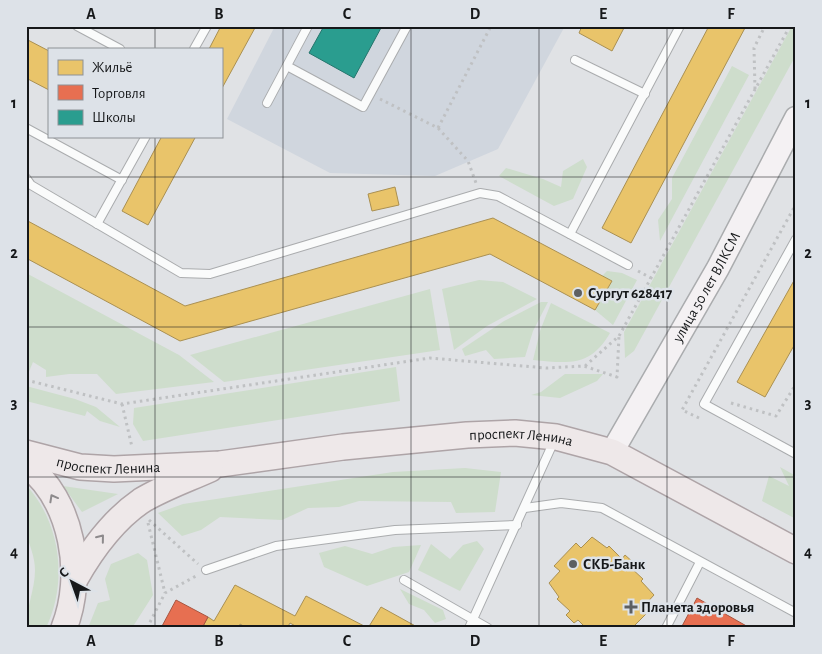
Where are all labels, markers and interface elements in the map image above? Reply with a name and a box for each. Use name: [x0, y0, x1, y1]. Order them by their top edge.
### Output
text: A: [86, 6, 96, 22]
text: B: [214, 6, 224, 22]
text: C: [343, 6, 352, 22]
text: D: [470, 6, 481, 22]
text: E: [599, 6, 607, 22]
text: F: [727, 6, 735, 22]
legend: [48, 48, 222, 138]
text: Жильё: [92, 60, 132, 75]
text: Торговля: [92, 86, 146, 101]
text: 1: [11, 95, 17, 111]
text: 1: [805, 95, 811, 111]
text: Школы: [92, 110, 136, 125]
street label: улица 50 лет ВЛКСМ: [670, 230, 743, 346]
text: 2: [10, 245, 18, 261]
text: 2: [804, 245, 812, 261]
place label: Сургут 628417: [588, 286, 673, 301]
marker: Сургут 628417: [572, 287, 584, 299]
text: 3: [11, 395, 18, 411]
text: 3: [805, 395, 812, 411]
street label: проспект Ленина: [469, 426, 575, 449]
street label: проспект Ленина: [55, 454, 161, 477]
one-way arrow: [49, 494, 59, 503]
one-way arrow: [96, 535, 105, 544]
text: 4: [10, 544, 18, 560]
text: 4: [804, 544, 812, 560]
north arrow: [48, 556, 98, 606]
place label: СКБ-Банк: [583, 557, 646, 572]
marker: СКБ-Банк: [567, 558, 579, 570]
text: С: [57, 565, 72, 581]
place label: Планета здоровья: [641, 600, 754, 615]
marker: Планета здоровья: [625, 601, 637, 613]
text: A: [86, 633, 96, 649]
text: B: [214, 633, 224, 649]
text: C: [343, 633, 352, 649]
text: D: [470, 633, 481, 649]
text: E: [599, 633, 607, 649]
text: F: [727, 633, 735, 649]

